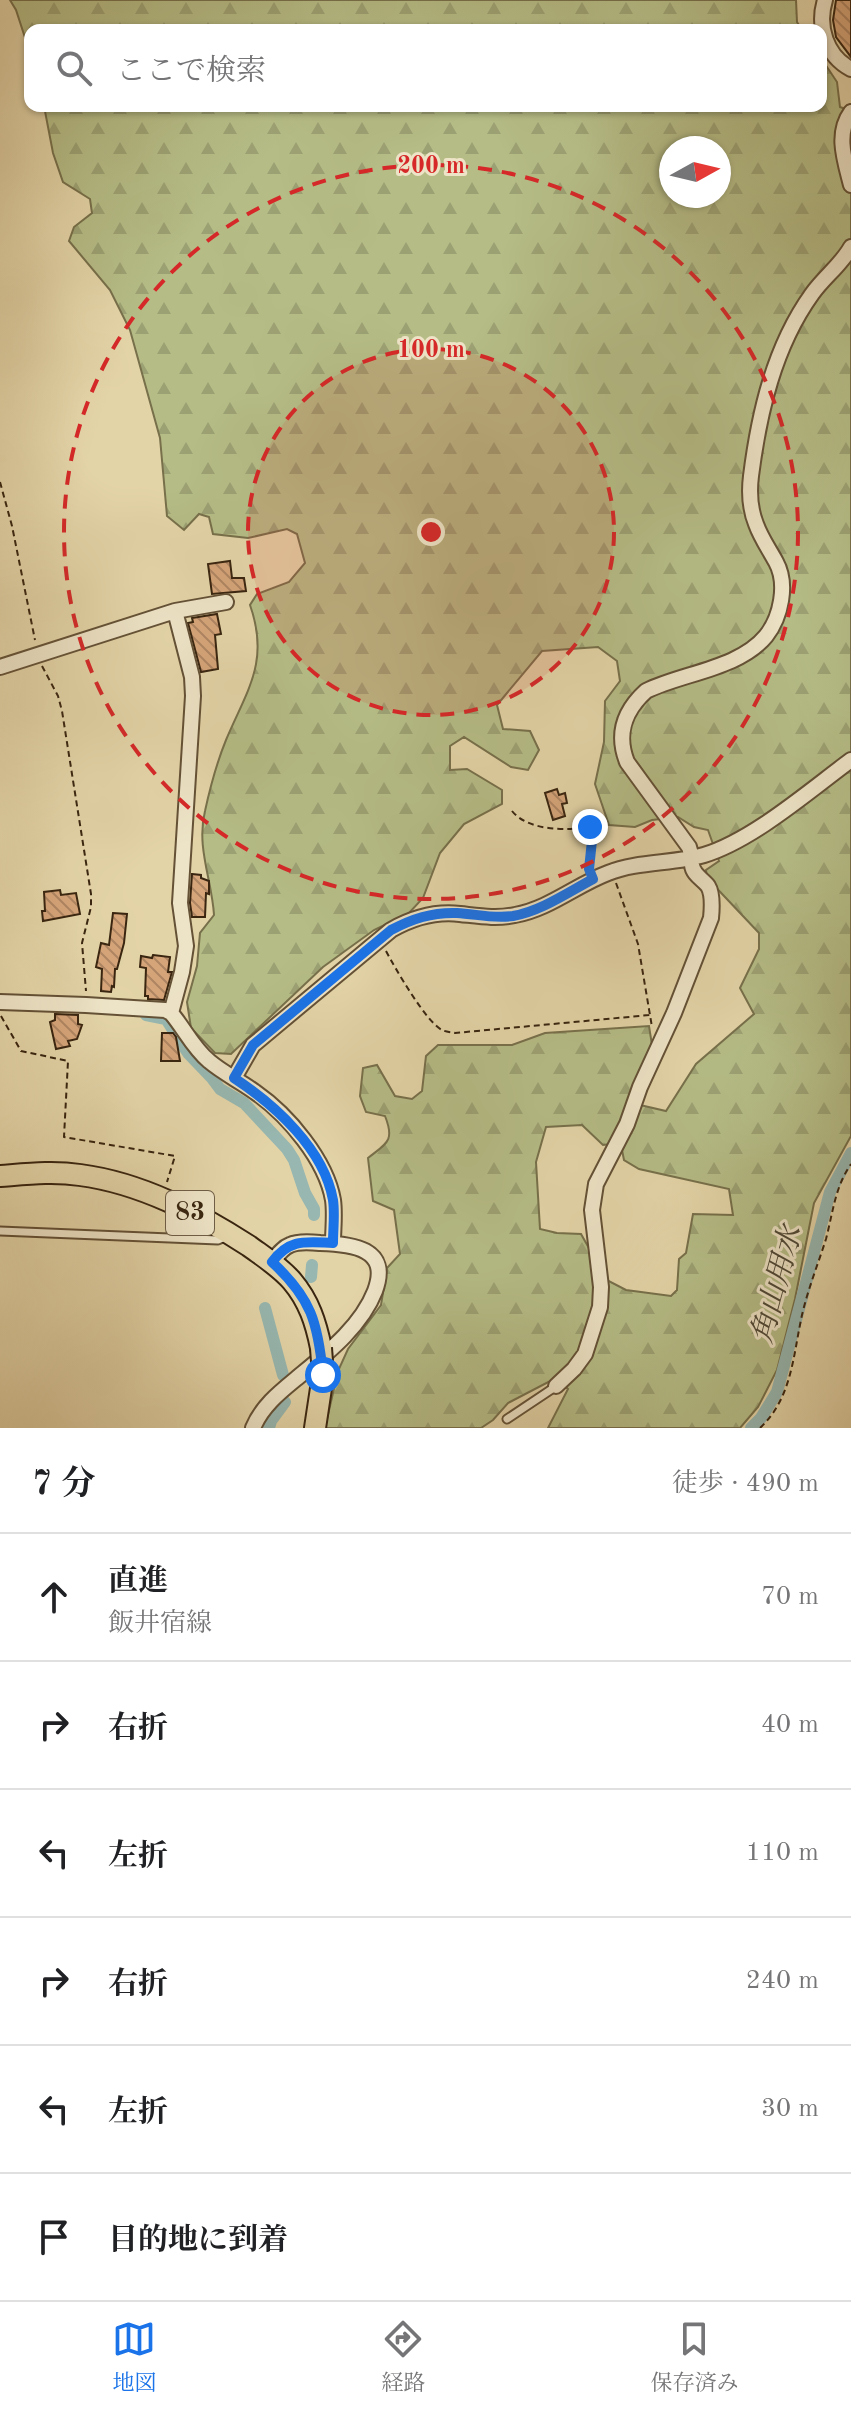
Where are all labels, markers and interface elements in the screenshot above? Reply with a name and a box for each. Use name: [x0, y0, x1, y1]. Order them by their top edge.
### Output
search box: [24, 24, 827, 112]
icon: search: [52, 46, 96, 90]
text: ここで検索: [116, 57, 266, 87]
north arrow: [659, 136, 731, 208]
text: 200 m: [397, 155, 465, 179]
text: 100 m: [397, 339, 465, 363]
centre of rings: [417, 518, 445, 546]
route end: [572, 809, 608, 845]
road number: 83: [166, 1191, 214, 1235]
water label: 角山用水: [745, 1219, 809, 1347]
route start: [305, 1357, 341, 1393]
text: 7 分: [32, 1468, 95, 1502]
text: 徒歩 · 490 m: [672, 1471, 819, 1497]
text: 直進: [108, 1567, 168, 1597]
icon: ahead: [32, 1575, 76, 1619]
text: 70 m: [761, 1584, 819, 1610]
text: 飯井宿線: [108, 1611, 212, 1637]
icon: right: [32, 1703, 76, 1747]
text: 40 m: [761, 1712, 819, 1738]
text: 右折: [108, 1714, 168, 1744]
icon: left: [32, 1831, 76, 1875]
text: 110 m: [746, 1840, 819, 1866]
text: 左折: [108, 1842, 168, 1872]
icon: right: [32, 1959, 76, 2003]
text: 240 m: [746, 1968, 819, 1994]
text: 右折: [108, 1970, 168, 2000]
icon: left: [32, 2087, 76, 2131]
text: 30 m: [761, 2096, 819, 2122]
text: 左折: [108, 2098, 168, 2128]
icon: arrive: [32, 2215, 76, 2259]
text: 目的地に到着: [108, 2226, 288, 2256]
tab: 地図: [112, 2317, 157, 2398]
tab: 経路: [381, 2317, 426, 2398]
tab: 保存済み: [650, 2317, 739, 2398]

